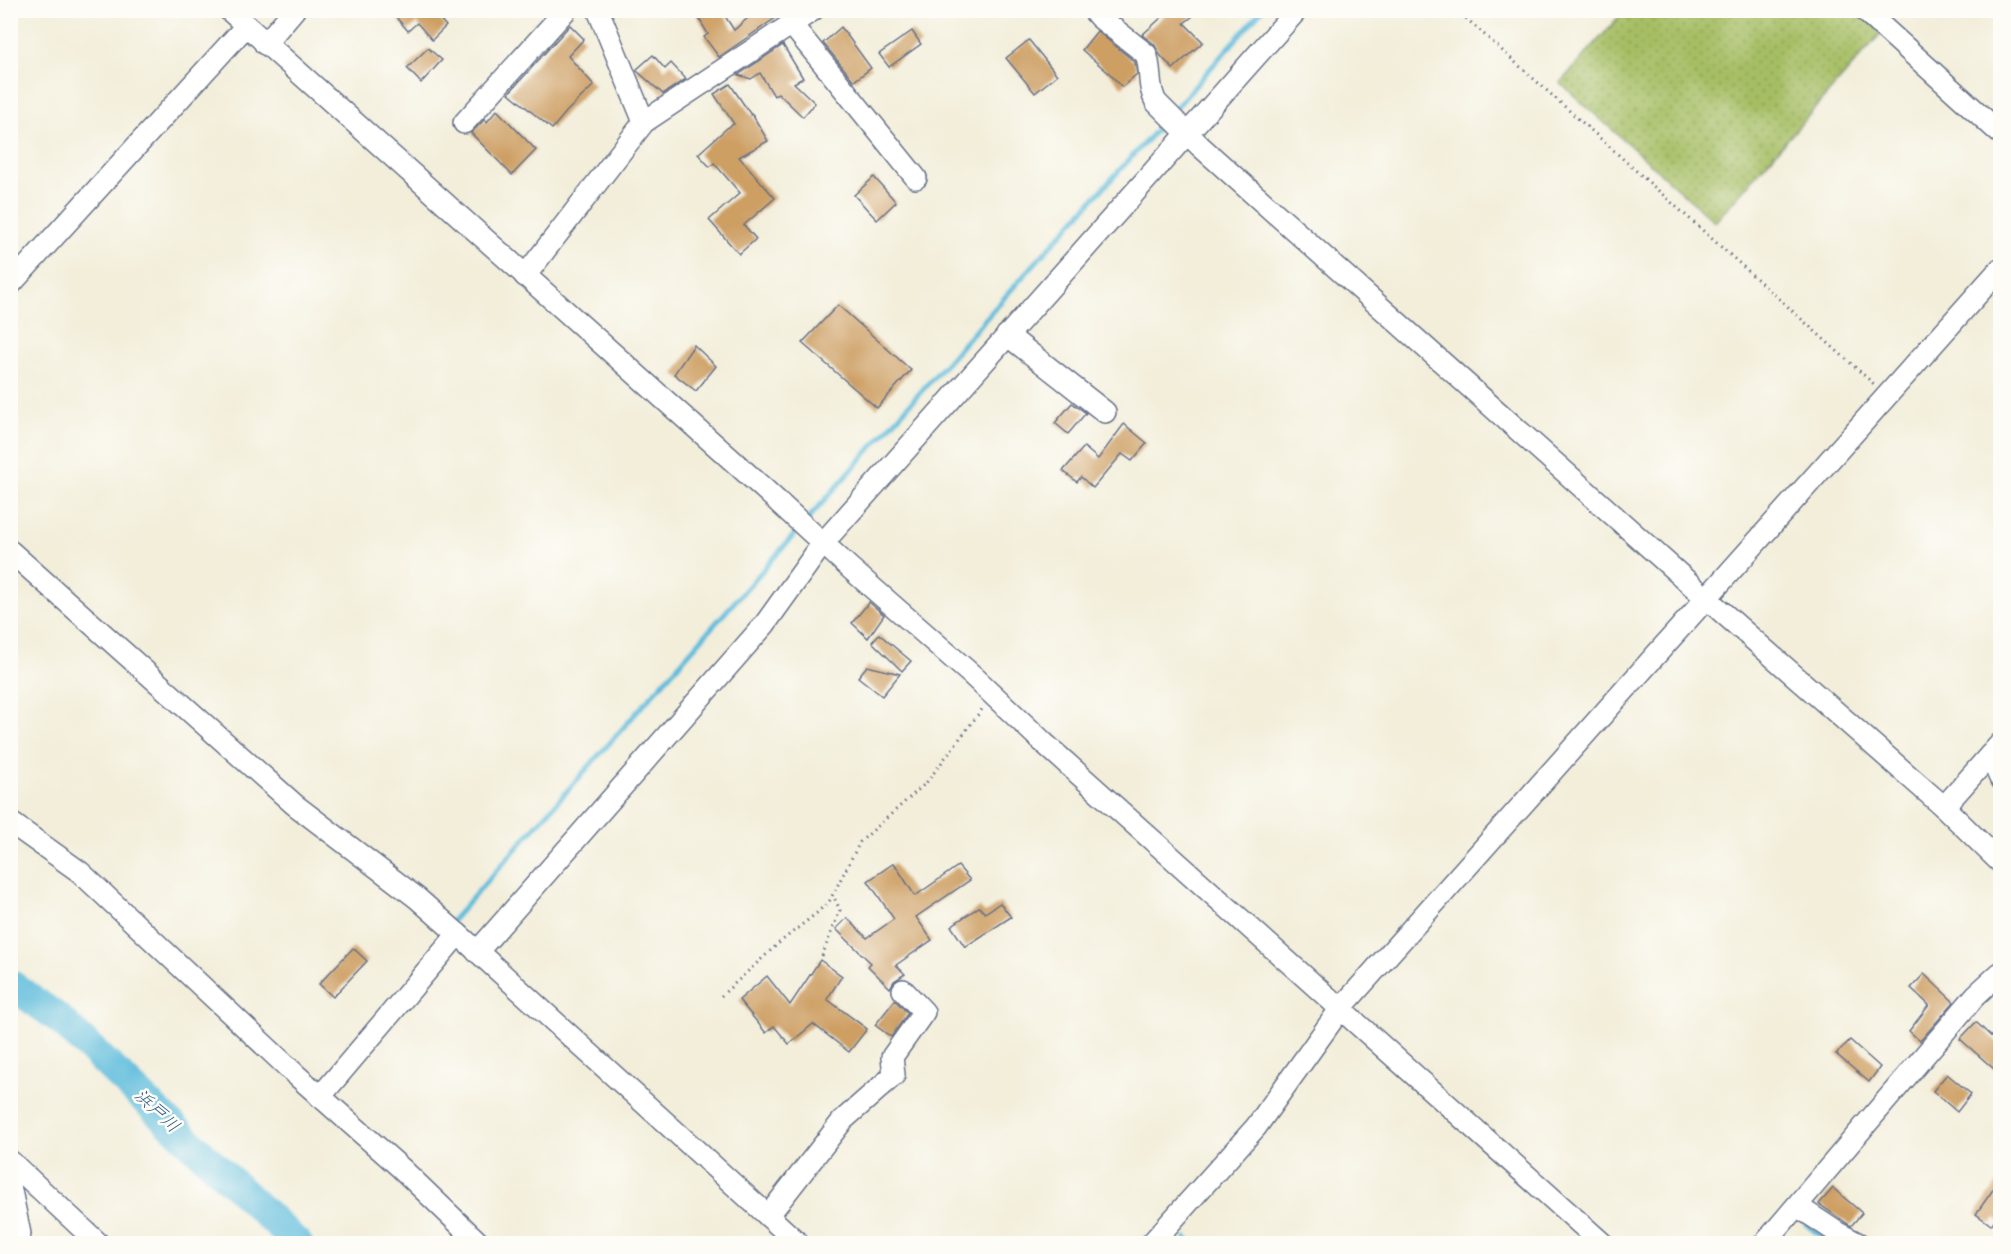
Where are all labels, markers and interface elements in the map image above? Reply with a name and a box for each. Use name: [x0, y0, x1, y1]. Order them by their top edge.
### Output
water label: 浜戸川: [129, 1084, 185, 1138]

